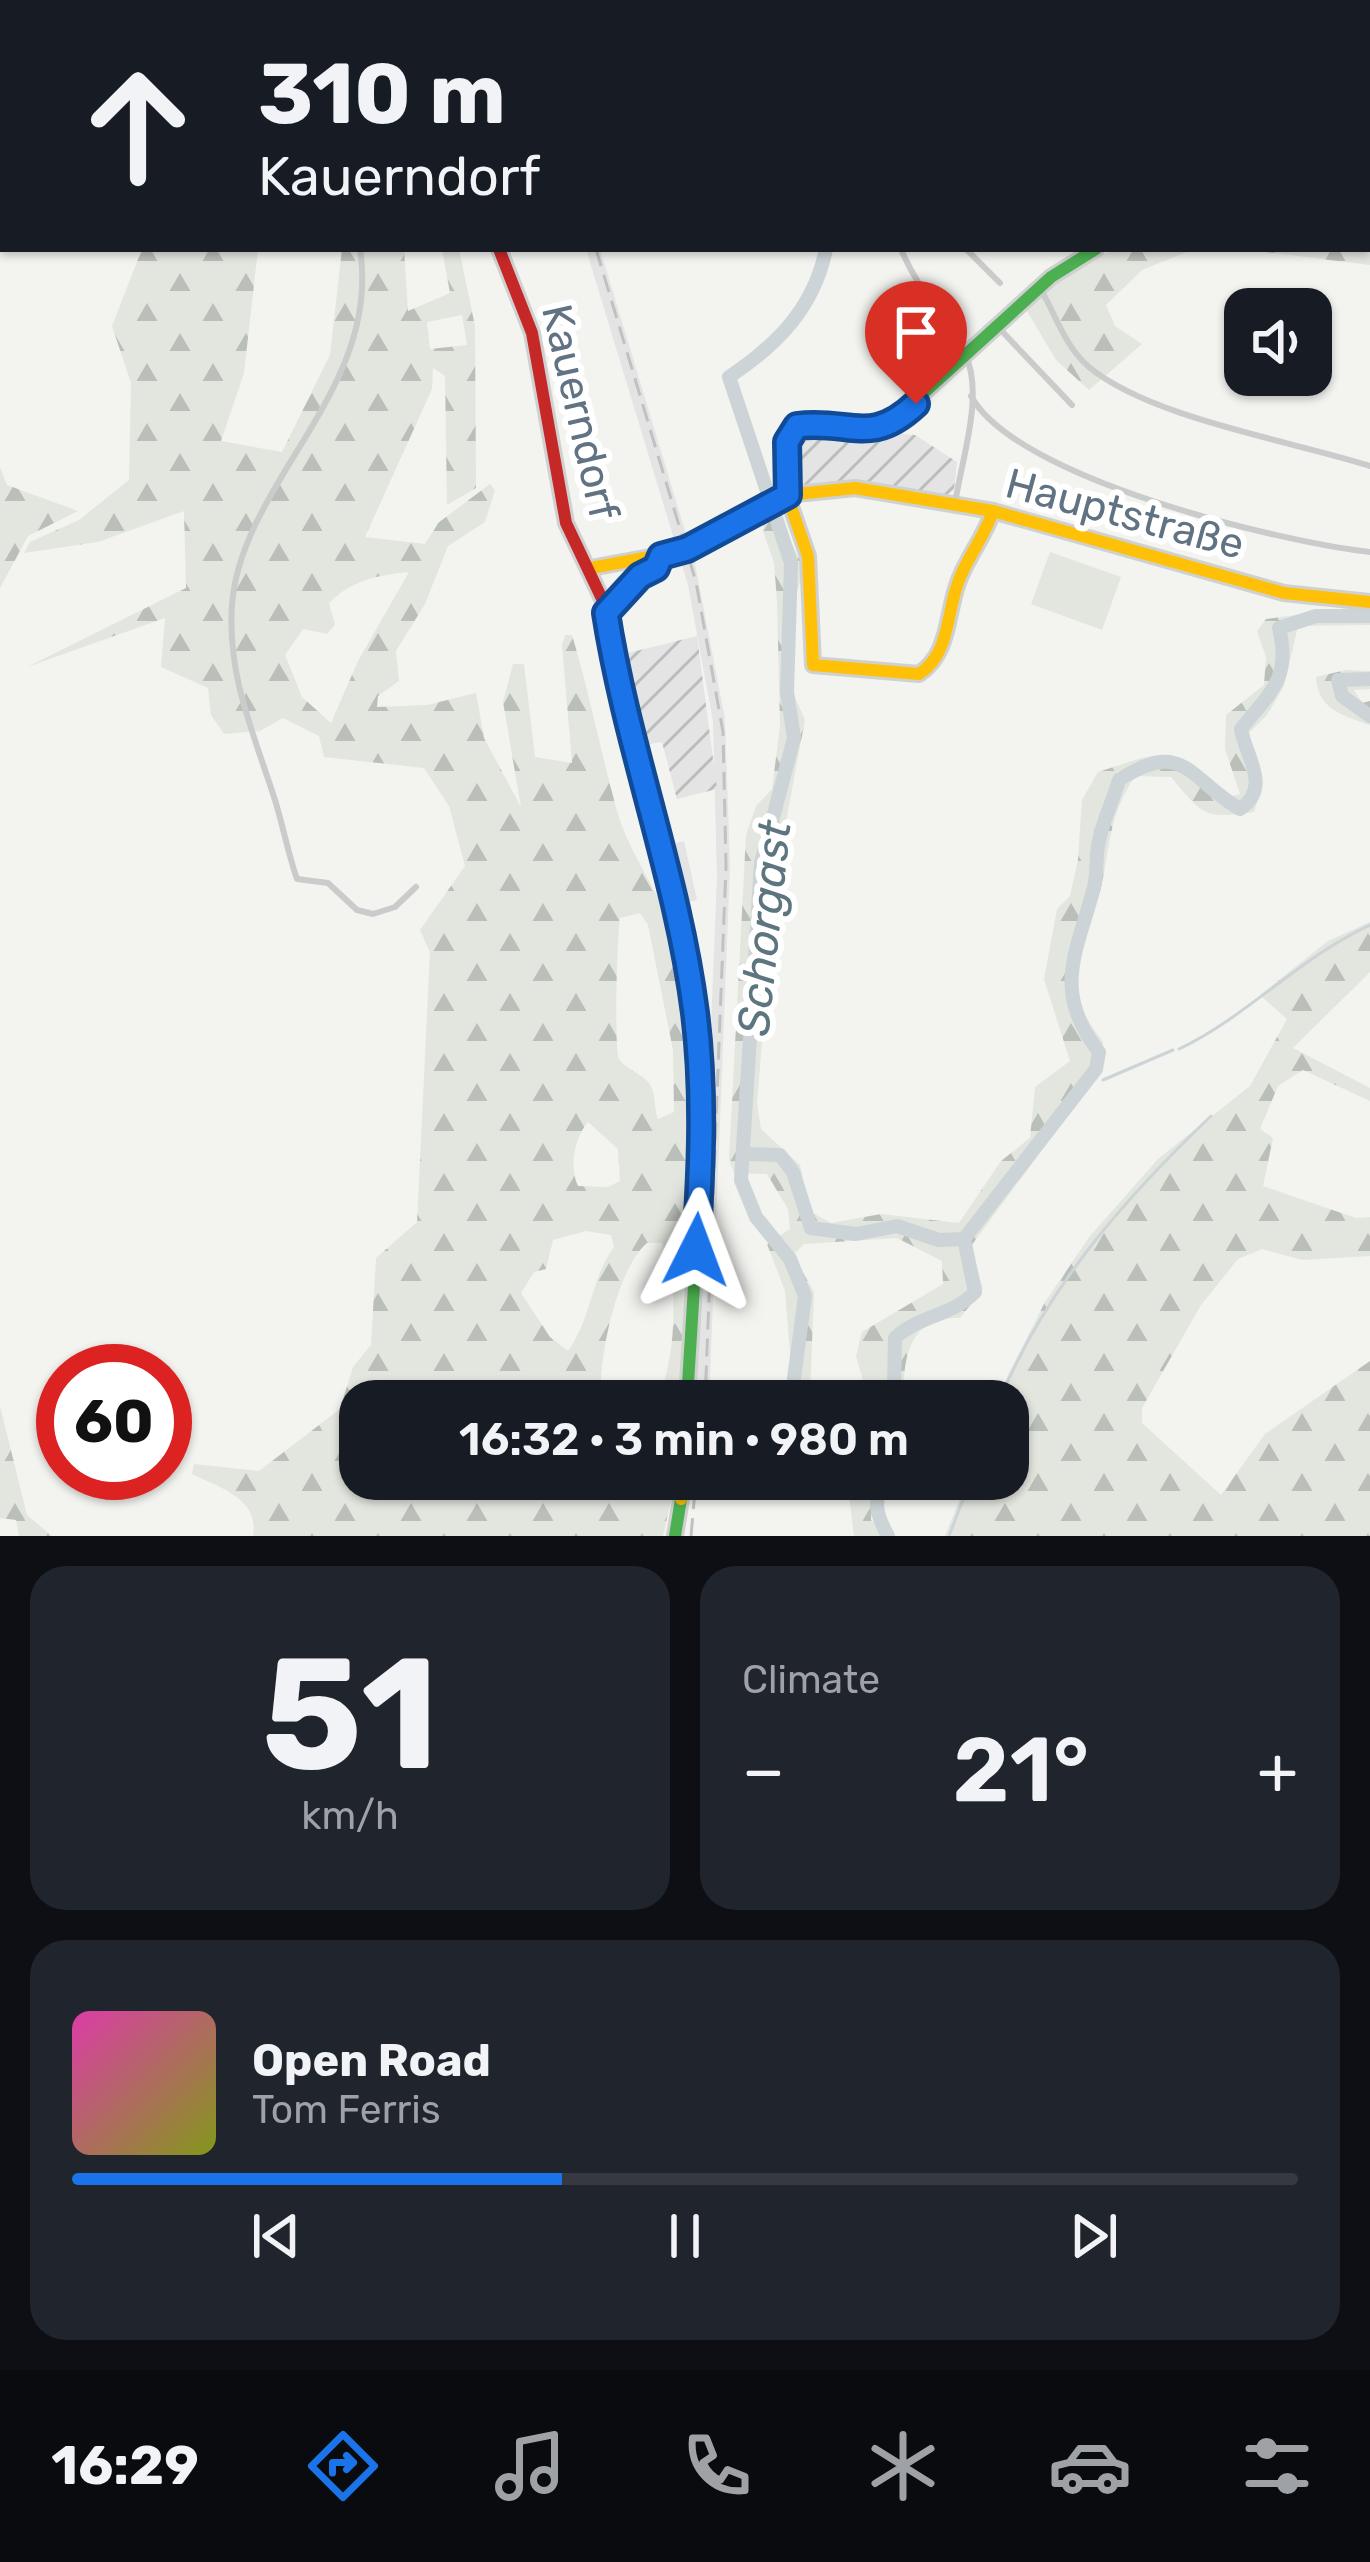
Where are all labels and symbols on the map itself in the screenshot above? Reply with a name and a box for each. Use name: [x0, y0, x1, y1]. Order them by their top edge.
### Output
pin: [865, 281, 967, 404]
street label: Kauerndorf: [531, 299, 629, 525]
street label: Hauptstraße: [1000, 458, 1250, 570]
water label: Schorgast: [726, 817, 802, 1038]
position arrow: [633, 1187, 759, 1313]
speed limit sign: 60: [36, 1344, 192, 1500]

